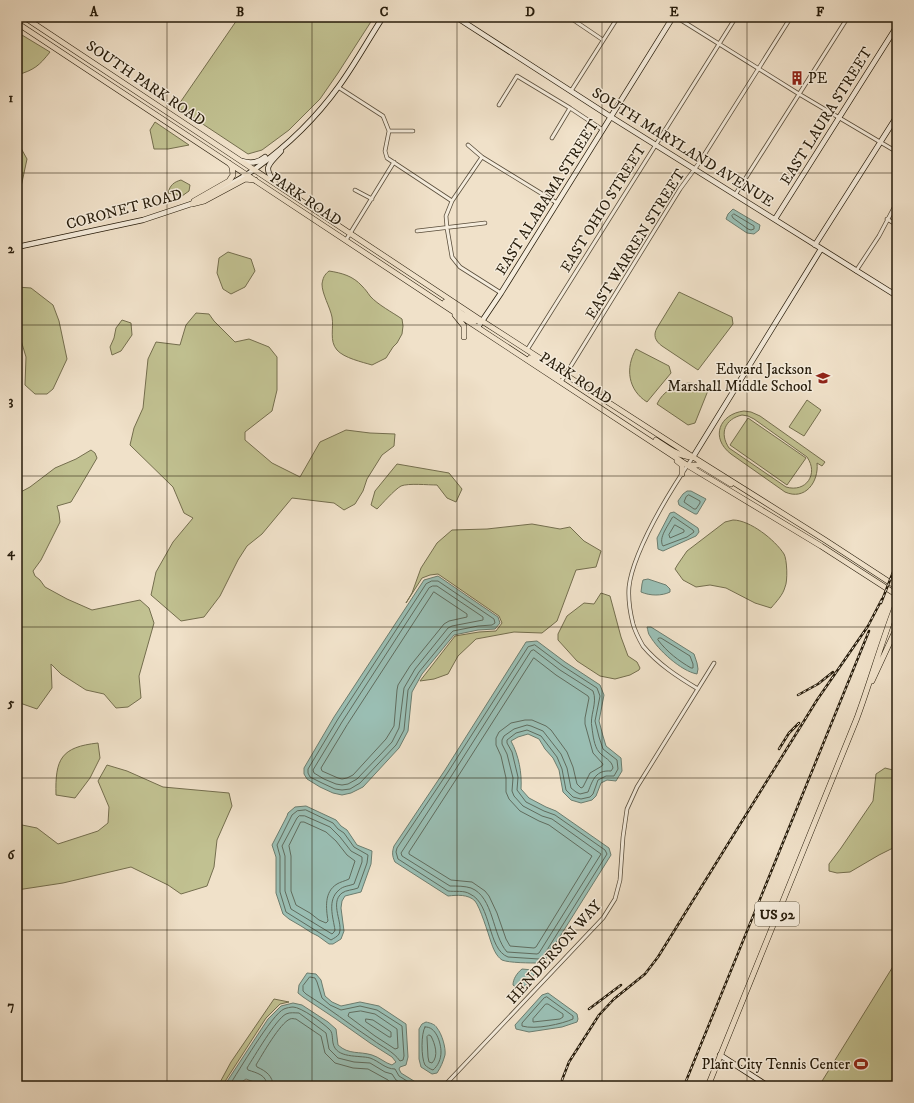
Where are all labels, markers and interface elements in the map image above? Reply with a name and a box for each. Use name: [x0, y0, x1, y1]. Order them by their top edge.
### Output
text: A: [89, 4, 99, 20]
text: B: [236, 4, 244, 20]
text: C: [380, 4, 389, 20]
text: D: [525, 4, 535, 20]
text: E: [669, 4, 679, 20]
text: F: [816, 4, 825, 20]
street label: SOUTH PARK ROAD: [82, 36, 209, 130]
street label: EAST LAURA STREET: [776, 43, 877, 189]
place label: PE: [808, 69, 828, 88]
building icon: PE: [789, 70, 805, 86]
street label: SOUTH MARYLAND AVENUE: [588, 83, 778, 212]
text: 1: [9, 90, 14, 106]
street label: EAST ALABAMA STREET: [492, 115, 604, 279]
street label: EAST OHIO STREET: [556, 140, 651, 276]
street label: EAST WARREN STREET: [581, 165, 690, 323]
street label: PARK ROAD: [266, 168, 345, 230]
street label: CORONET ROAD: [64, 185, 184, 234]
text: 2: [8, 241, 15, 257]
street label: PARK ROAD: [536, 348, 616, 409]
place label: Edward Jackson Marshall Middle School: [667, 360, 812, 396]
school or university icon: Edward Jackson Marshall Middle School: [815, 370, 831, 386]
text: 3: [9, 393, 14, 409]
text: 4: [6, 544, 15, 561]
text: 5: [7, 695, 15, 711]
text: 6: [8, 847, 16, 863]
street label: HENDERSON WAY: [503, 896, 606, 1008]
road number: US 92: [755, 902, 799, 926]
text: 7: [8, 998, 15, 1014]
place label: Plant City Tennis Center: [701, 1055, 850, 1074]
sports icon: Plant City Tennis Center: [853, 1056, 869, 1072]

